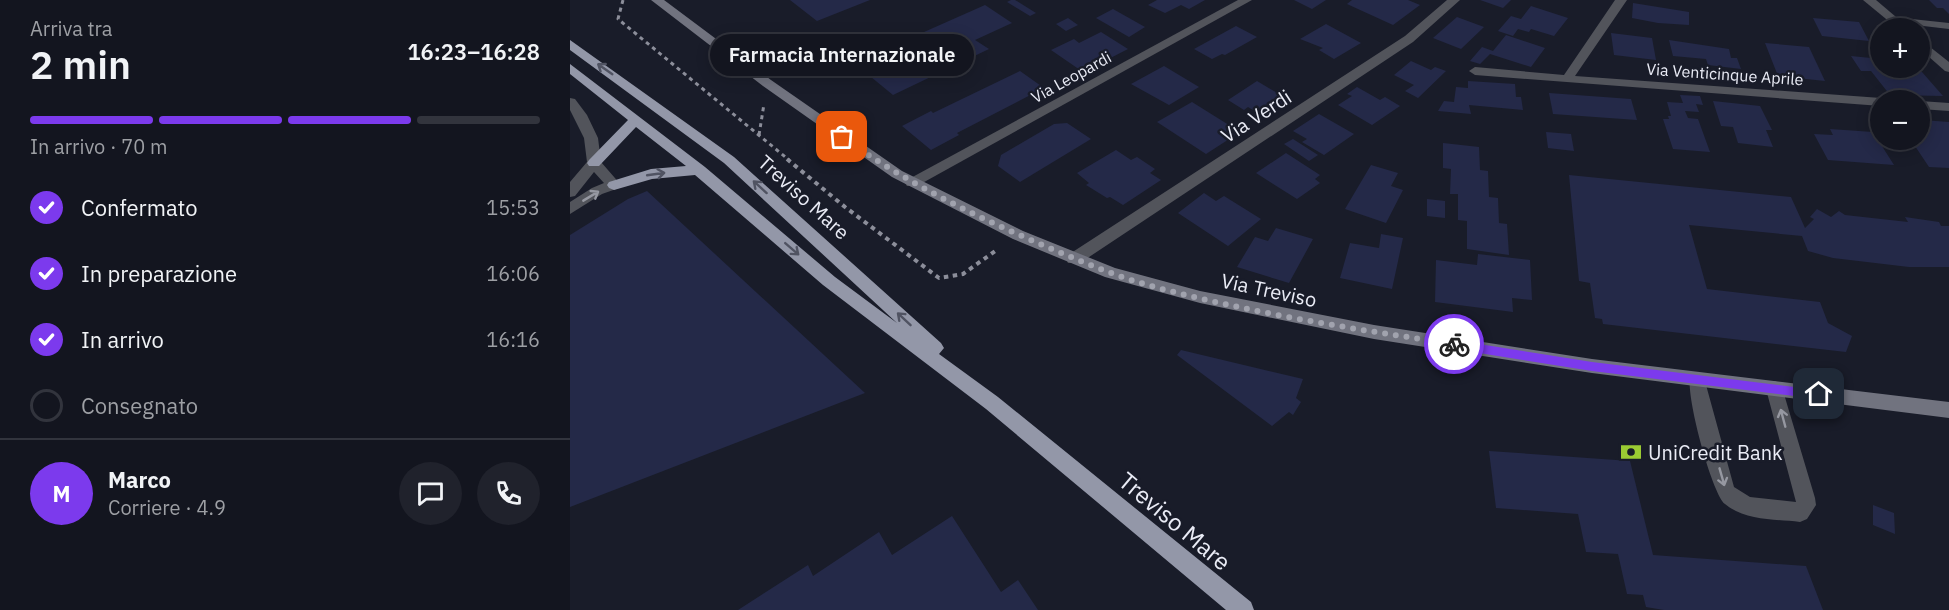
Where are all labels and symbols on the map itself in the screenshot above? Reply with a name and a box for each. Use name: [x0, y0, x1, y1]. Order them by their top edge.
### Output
callout: Farmacia Internazionale: [710, 35, 974, 77]
street label: Via Leopardi: [1027, 47, 1115, 107]
street label: Via Venticinque Aprile: [1646, 59, 1804, 89]
one-way arrow: [598, 63, 614, 75]
street label: Via Verdi: [1216, 83, 1296, 149]
pin: [816, 111, 867, 162]
street label: Treviso Mare: [753, 149, 855, 245]
one-way arrow: [646, 168, 665, 179]
one-way arrow: [753, 180, 768, 194]
one-way arrow: [582, 189, 599, 201]
one-way arrow: [784, 242, 799, 256]
street label: Via Treviso: [1219, 267, 1319, 313]
one-way arrow: [896, 312, 911, 326]
courier: [1424, 314, 1484, 374]
pin: [1793, 368, 1844, 419]
one-way arrow: [1776, 409, 1788, 428]
place label: UniCredit Bank: [1648, 439, 1783, 466]
bank icon: UniCredit Bank: [1619, 440, 1643, 464]
street label: Treviso Mare: [1112, 465, 1238, 577]
one-way arrow: [1716, 467, 1728, 486]

